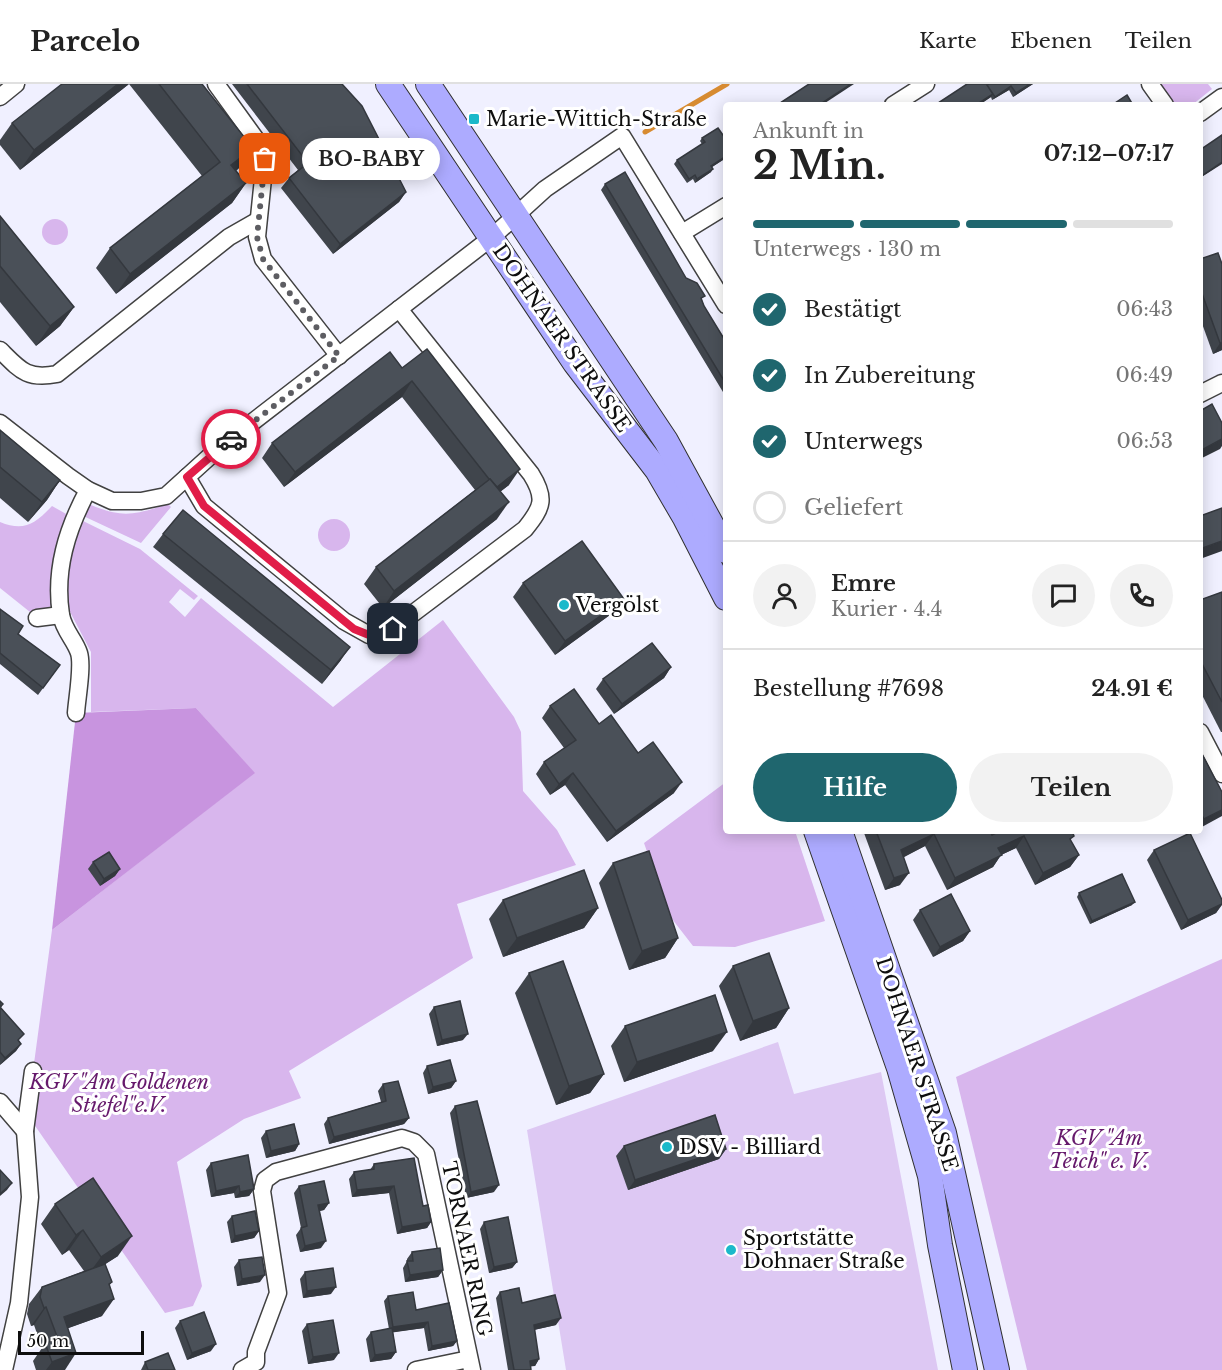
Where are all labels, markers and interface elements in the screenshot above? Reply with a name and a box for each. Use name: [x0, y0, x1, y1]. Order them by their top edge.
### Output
text: Parcelo: [30, 24, 140, 59]
text: Karte: [919, 28, 977, 54]
text: Ebenen: [1010, 28, 1092, 54]
text: Teilen: [1125, 28, 1192, 54]
place label: Marie-Wittich-Straße: [486, 107, 707, 131]
marker: Marie-Wittich-Straße: [467, 112, 481, 126]
text: Ankunft in: [753, 119, 864, 143]
pin: [239, 133, 290, 184]
callout: BO-BABY: [301, 138, 439, 180]
text: 07:12–07:17: [1044, 140, 1173, 167]
text: 2 Min.: [753, 141, 886, 190]
icon: bag: [248, 142, 281, 175]
text: BO-BABY: [318, 147, 424, 171]
text: Unterwegs · 130 m: [753, 237, 941, 261]
street label: DOHNAER STRASSE: [488, 239, 636, 437]
icon: check: [753, 293, 786, 326]
text: Bestätigt: [804, 296, 901, 323]
text: 06:43: [1116, 297, 1173, 321]
icon: check: [753, 359, 786, 392]
text: In Zubereitung: [804, 362, 975, 389]
text: 06:49: [1116, 363, 1173, 387]
courier: [201, 409, 261, 469]
icon: car: [215, 423, 248, 456]
icon: check: [753, 425, 786, 458]
text: Unterwegs: [804, 428, 923, 455]
text: 06:53: [1116, 429, 1173, 453]
text: Geliefert: [804, 494, 903, 521]
button: person: [753, 564, 816, 627]
button: chat: [1032, 564, 1095, 627]
button: phone: [1110, 564, 1173, 627]
text: Emre: [831, 570, 896, 597]
place label: Vergölst: [575, 593, 660, 617]
text: Kurier · 4.4: [831, 597, 942, 621]
marker: Vergölst: [557, 598, 571, 612]
pin: [367, 603, 418, 654]
icon: home: [376, 612, 409, 645]
text: Bestellung #7698: [753, 675, 944, 702]
text: 24.91 €: [1091, 675, 1173, 702]
button: Hilfe: [753, 753, 957, 822]
button: Teilen: [969, 753, 1173, 822]
street label: DOHNAER STRASSE: [871, 954, 963, 1174]
park label: KGV "Am Goldenen Stiefel"e.V.: [28, 1070, 209, 1117]
park label: KGV "Am Teich" e. V.: [1049, 1126, 1149, 1173]
place label: DSV - Billiard: [679, 1135, 821, 1159]
marker: DSV - Billiard: [660, 1140, 674, 1154]
street label: TORNAER RING: [437, 1159, 497, 1339]
place label: Sportstätte Dohnaer Straße: [743, 1226, 905, 1273]
marker: Sportstätte Dohnaer Straße: [724, 1243, 738, 1257]
scale bar: [18, 1328, 144, 1356]
text: 50 m: [27, 1331, 69, 1351]

